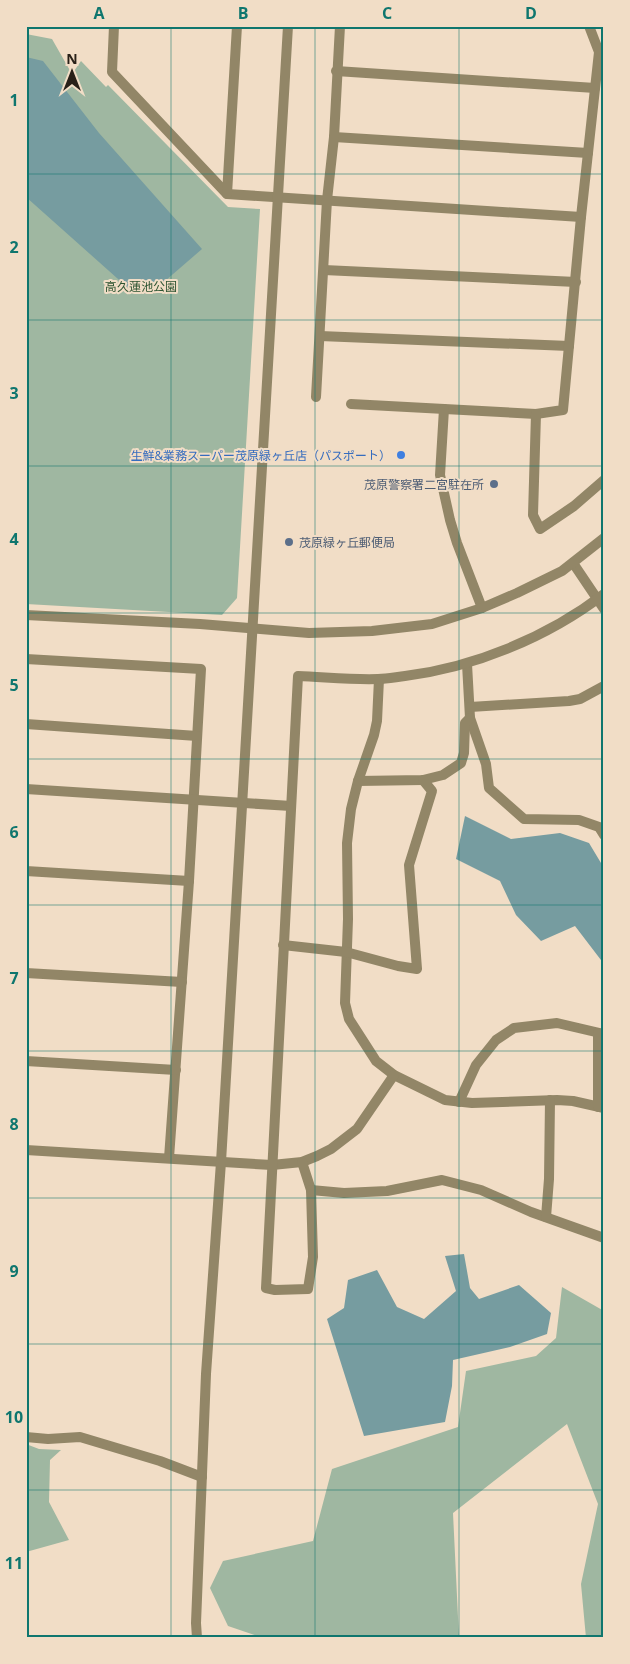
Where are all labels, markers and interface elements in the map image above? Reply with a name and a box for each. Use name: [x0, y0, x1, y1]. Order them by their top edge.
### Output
text: A: [93, 2, 105, 24]
text: B: [238, 2, 248, 24]
text: C: [382, 2, 392, 24]
text: D: [525, 2, 537, 24]
north arrow: [48, 48, 98, 98]
text: N: [66, 49, 78, 68]
text: 1: [9, 89, 19, 111]
text: 2: [9, 236, 19, 258]
park label: 高久蓮池公園: [105, 278, 177, 295]
text: 3: [9, 382, 19, 404]
place label: 生鮮&業務スーパー茂原緑ヶ丘店（パスポート）: [130, 447, 391, 464]
marker: 生鮮&業務スーパー茂原緑ヶ丘店（パスポート）: [395, 449, 407, 461]
place label: 茂原警察署二宮駐在所: [364, 476, 484, 493]
marker: 茂原警察署二宮駐在所: [488, 478, 500, 490]
text: 4: [9, 528, 19, 550]
place label: 茂原緑ヶ丘郵便局: [299, 534, 395, 551]
marker: 茂原緑ヶ丘郵便局: [283, 536, 295, 548]
text: 5: [9, 674, 19, 696]
text: 6: [9, 821, 19, 843]
text: 7: [9, 967, 19, 989]
text: 8: [9, 1113, 19, 1135]
text: 9: [9, 1260, 19, 1282]
text: 10: [5, 1406, 23, 1428]
text: 11: [5, 1552, 23, 1574]

